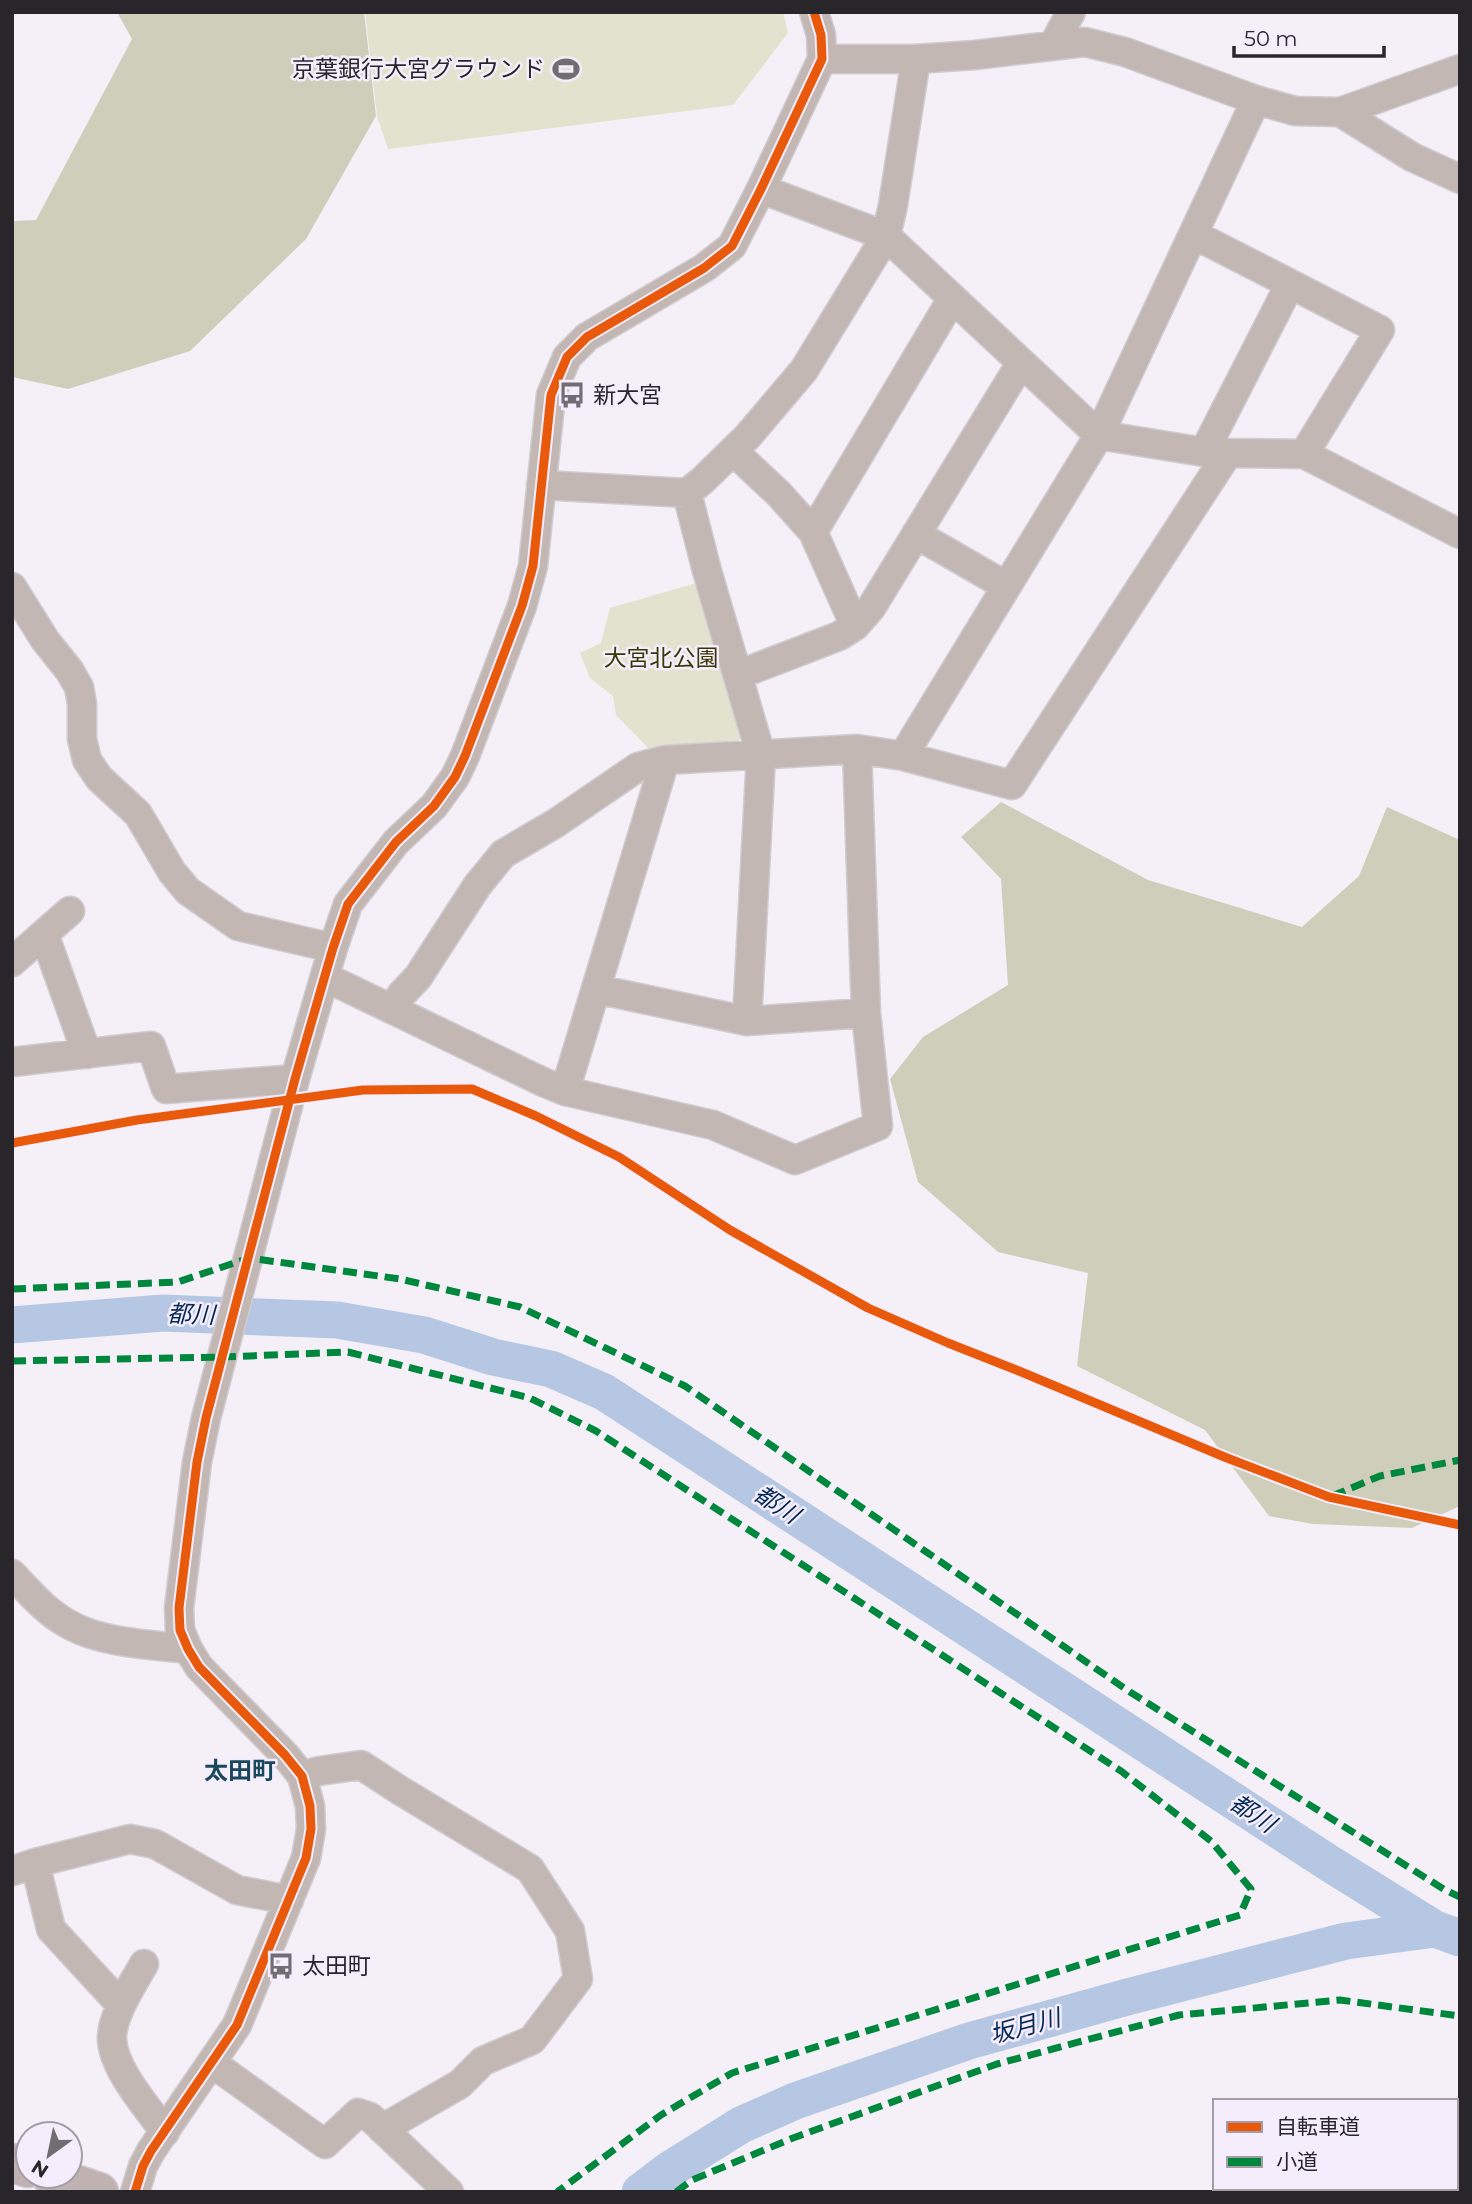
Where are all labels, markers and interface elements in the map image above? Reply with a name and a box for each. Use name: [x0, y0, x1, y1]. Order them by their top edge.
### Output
scale bar: [1234, 14, 1384, 58]
text: 50 m: [1244, 26, 1298, 51]
sports icon: 京葉銀行大宮グラウンド: [551, 54, 581, 84]
place label: 京葉銀行大宮グラウンド: [292, 55, 545, 83]
bus stop icon: 新大宮: [557, 380, 587, 410]
place label: 新大宮: [593, 381, 662, 409]
park label: 大宮北公園: [604, 644, 719, 672]
water label: 都川: [167, 1299, 218, 1329]
water label: 都川: [749, 1479, 808, 1531]
district label: 太田町: [204, 1756, 276, 1785]
water label: 都川: [1225, 1788, 1284, 1840]
bus stop icon: 太田町: [266, 1951, 296, 1981]
place label: 太田町: [302, 1952, 371, 1980]
water label: 坂月川: [986, 2002, 1066, 2049]
legend: [1213, 2099, 1458, 2190]
text: 自転車道: [1276, 2114, 1360, 2139]
north arrow: [14, 2120, 84, 2190]
text: 小道: [1276, 2149, 1318, 2174]
text: N: [27, 2155, 53, 2183]

